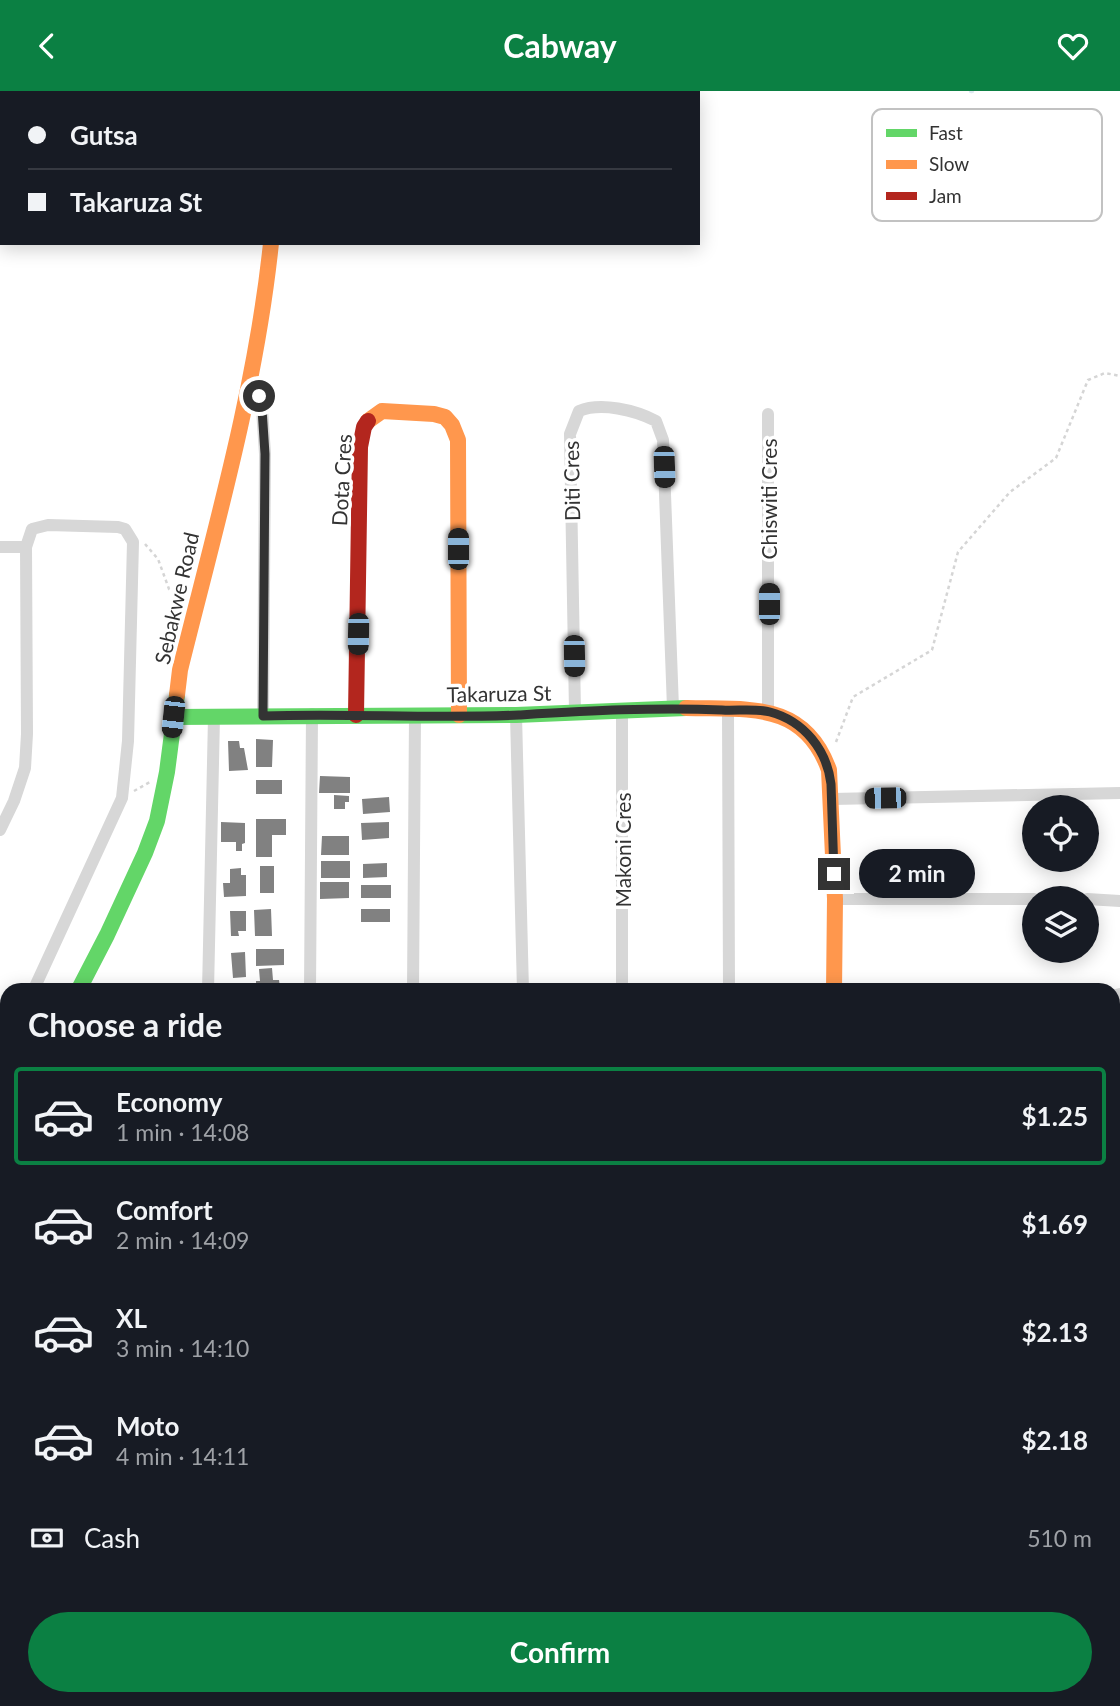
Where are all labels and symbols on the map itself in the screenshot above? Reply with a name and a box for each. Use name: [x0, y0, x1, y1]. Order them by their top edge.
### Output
legend: [872, 109, 1102, 221]
text: Fast: [929, 121, 963, 144]
text: Slow: [929, 152, 969, 175]
text: Jam: [929, 184, 962, 207]
route start: [243, 380, 275, 412]
street label: Dota Cres: [326, 433, 356, 527]
street label: Chiswiti Cres: [756, 438, 781, 560]
street label: Diti Cres: [558, 441, 584, 521]
car: [653, 446, 676, 488]
car: [448, 528, 469, 570]
street label: Sebakwe Road: [149, 530, 203, 666]
car: [759, 583, 780, 625]
car: [348, 613, 369, 655]
car: [564, 635, 585, 677]
street label: Takaruza St: [446, 680, 552, 706]
car: [161, 695, 186, 739]
car: [864, 787, 907, 809]
street label: Makoni Cres: [610, 792, 635, 908]
callout: 2 min: [858, 849, 974, 899]
route end: [818, 858, 850, 890]

